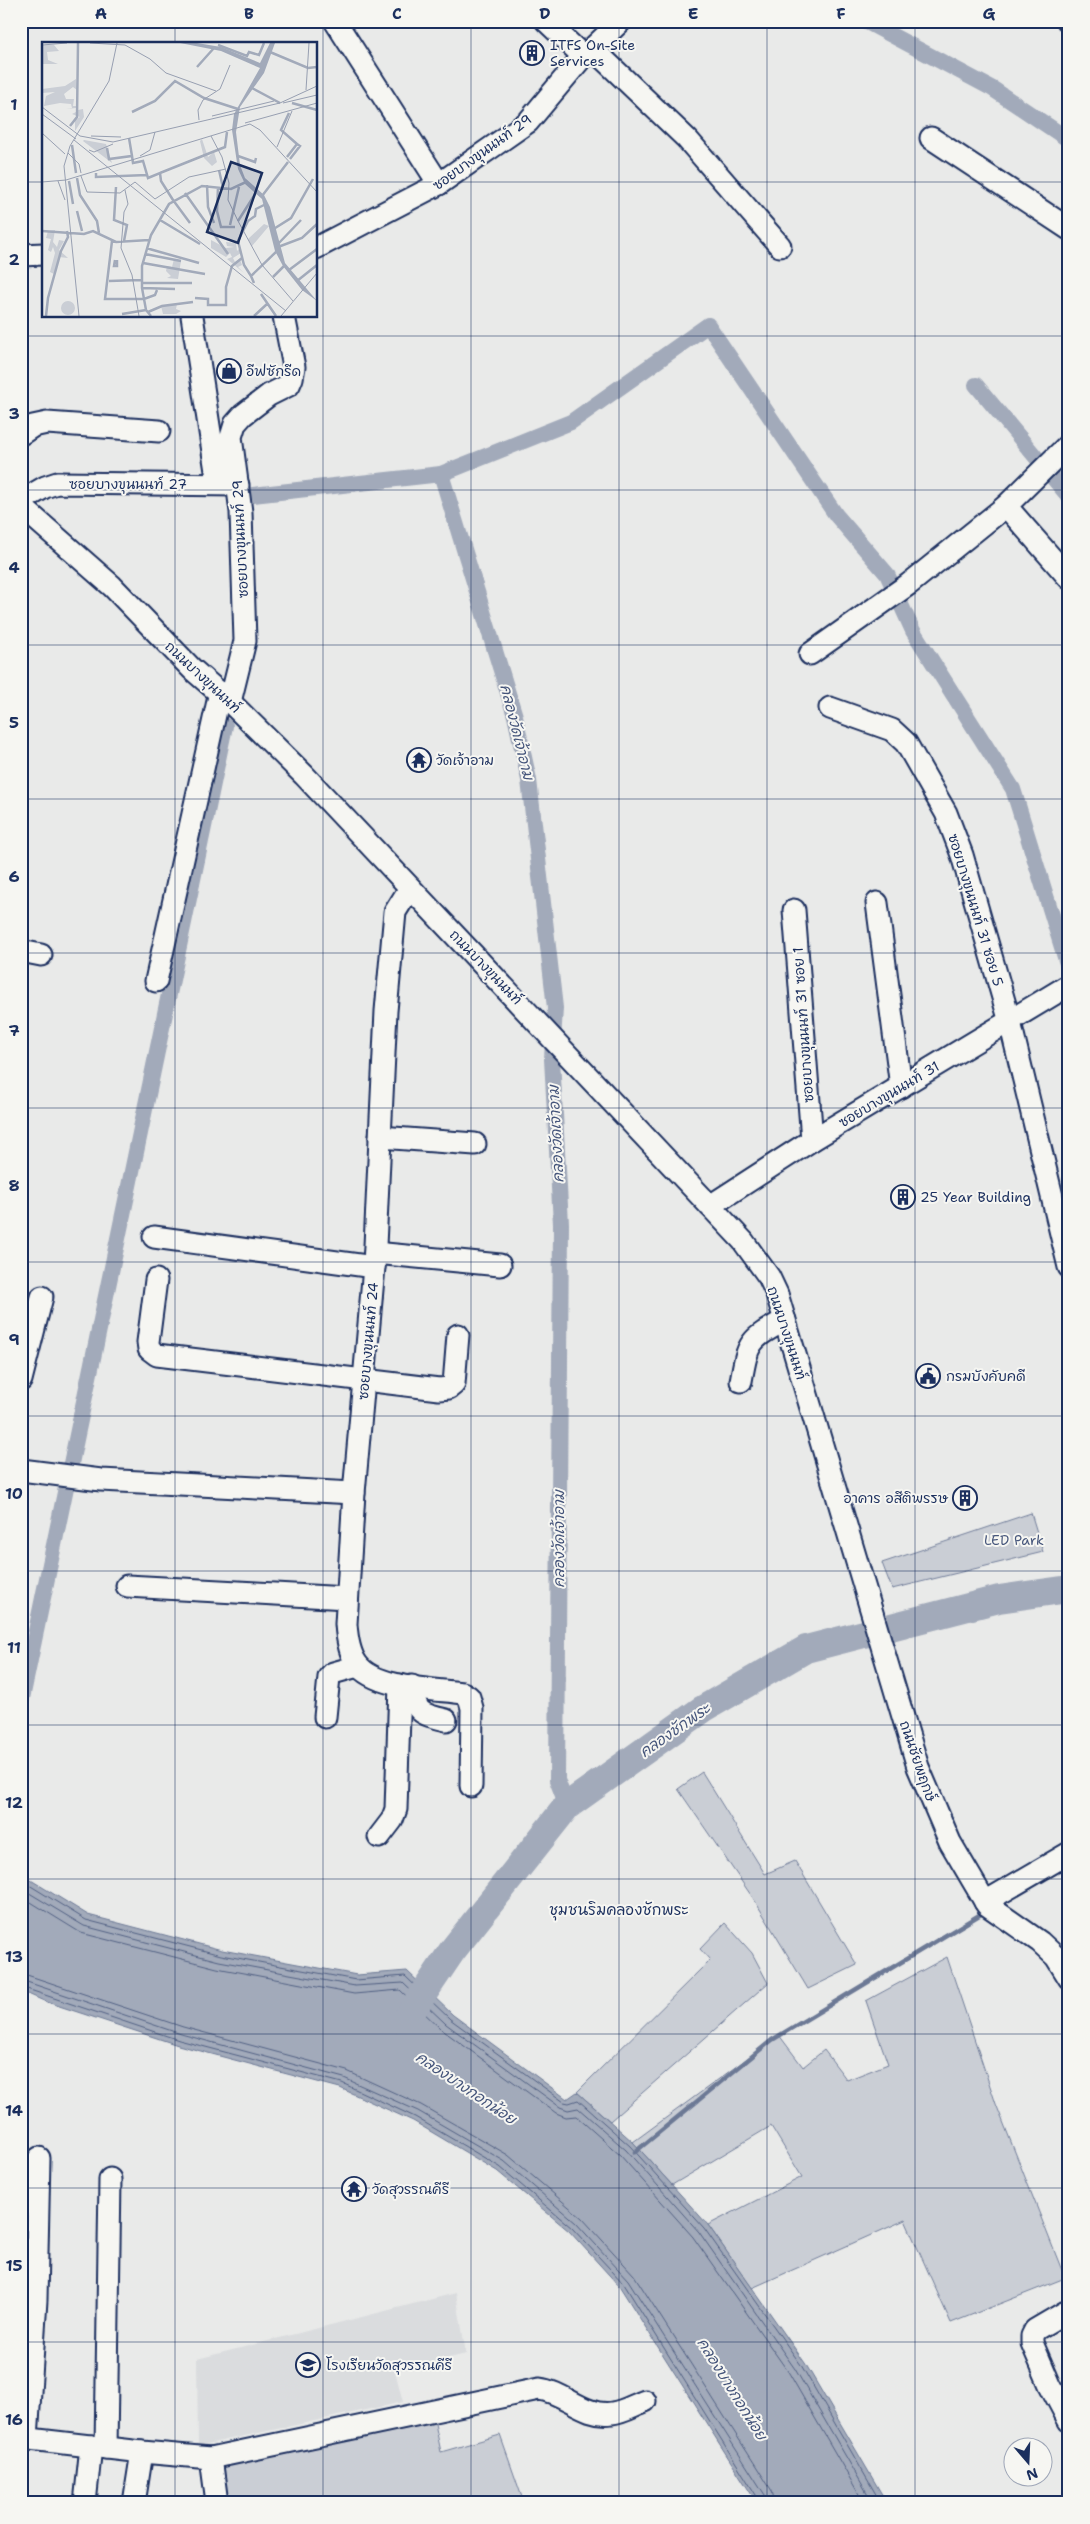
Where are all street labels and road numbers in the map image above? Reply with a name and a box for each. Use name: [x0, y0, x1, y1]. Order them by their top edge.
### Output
street label: ซอยบางขุนนนท์ 29: [429, 110, 536, 195]
street label: ซอยบางขุนนนท์ 27: [69, 475, 187, 494]
street label: ซอยบางขุนนนท์ 29: [228, 479, 253, 598]
street label: ถนนบางขุนนนท์: [161, 637, 245, 718]
street label: ซอยบางขุนนนท์ 31 ซอย 5: [943, 832, 1008, 989]
street label: ถนนบางขุนนนท์: [445, 926, 526, 1009]
street label: ซอยบางขุนนนท์ 31 ซอย 1: [789, 947, 818, 1103]
street label: ซอยบางขุนนนท์ 31: [835, 1057, 943, 1132]
street label: ซอยบางขุนนนท์ 24: [354, 1281, 383, 1401]
street label: ถนนบางขุนนนท์: [762, 1284, 811, 1383]
street label: ถนนชัยพฤกษ์: [896, 1718, 940, 1804]

